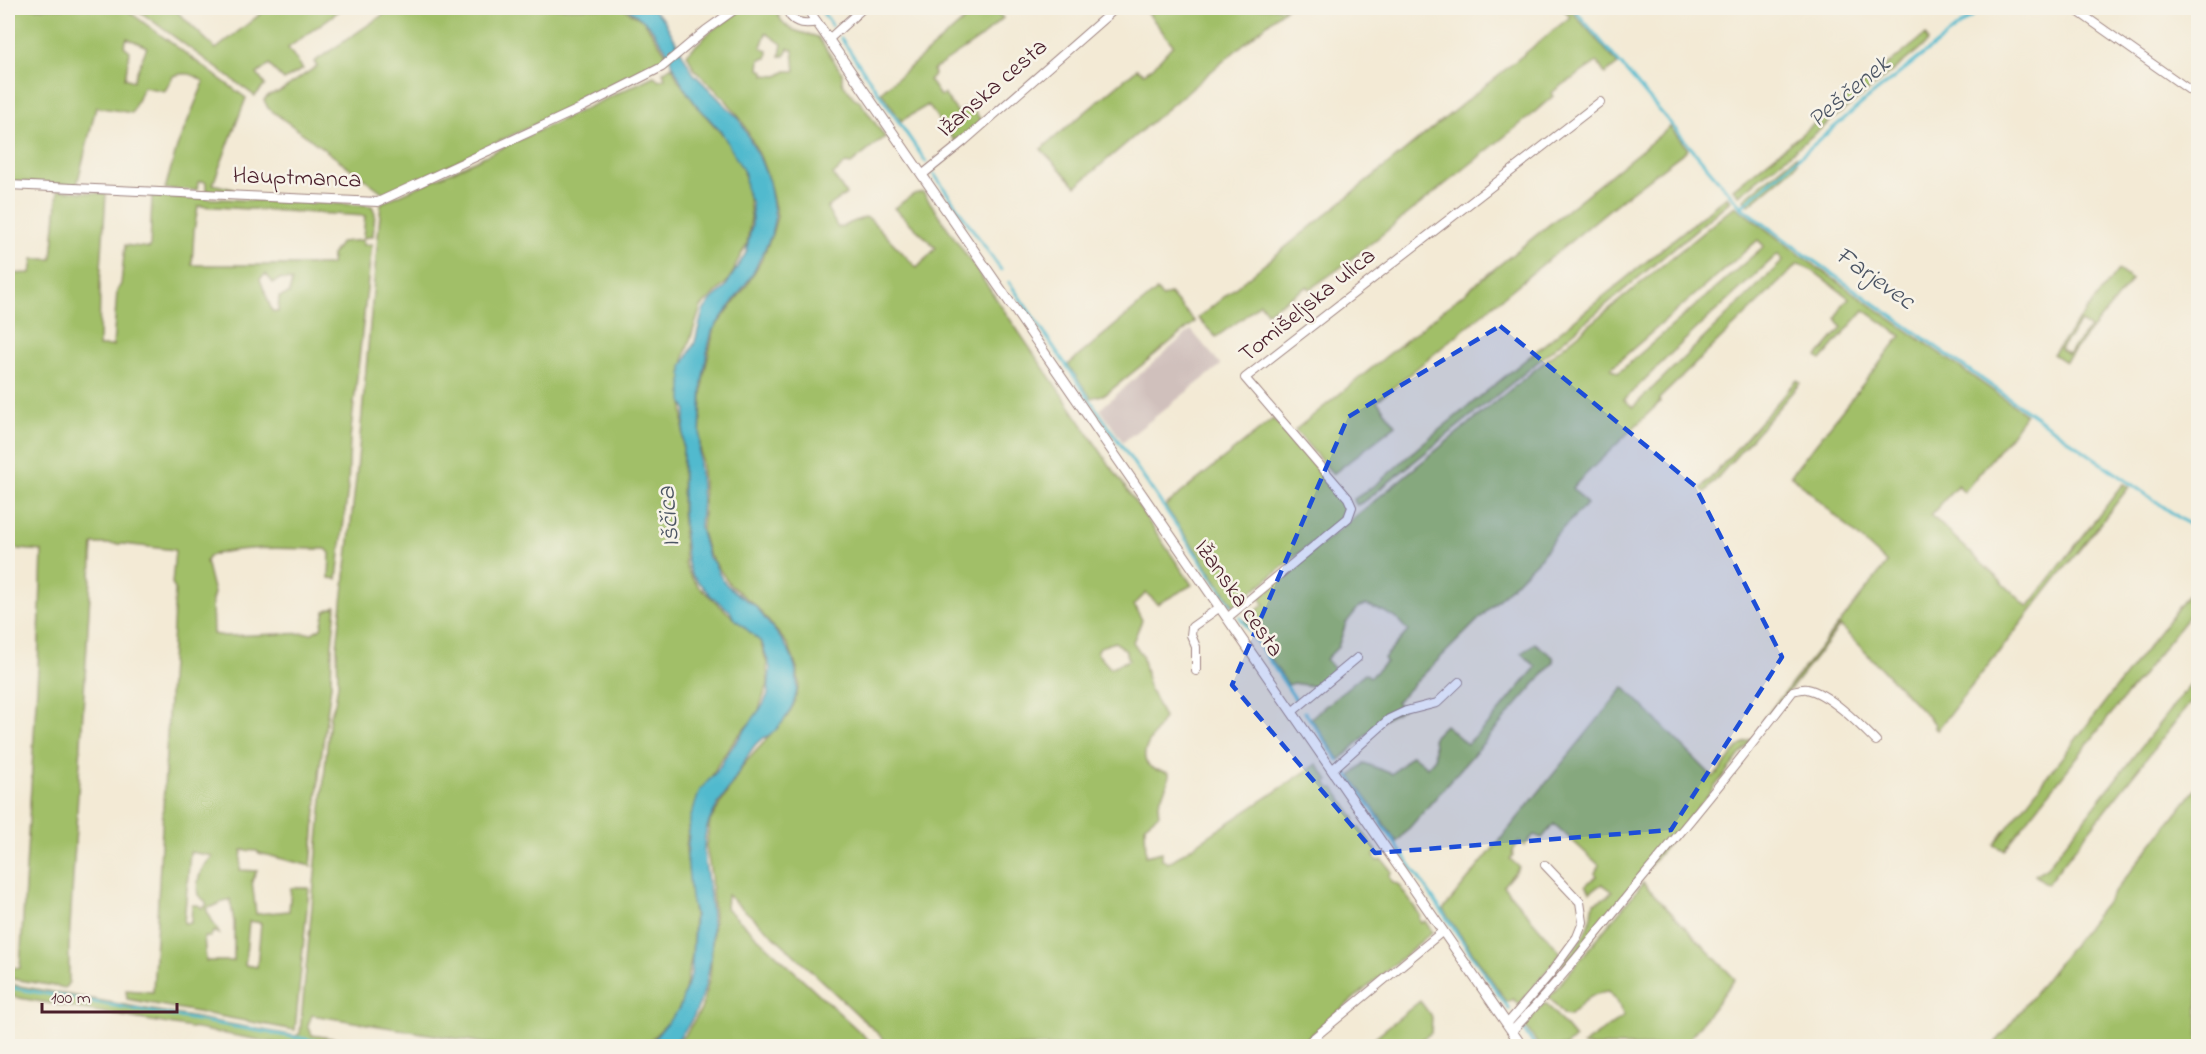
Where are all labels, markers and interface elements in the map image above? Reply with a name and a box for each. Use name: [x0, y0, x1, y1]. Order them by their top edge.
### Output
street label: Ižanska cesta: [930, 31, 1056, 147]
water label: Peščenek: [1800, 46, 1901, 139]
street label: Hauptmanca: [232, 159, 362, 199]
water label: Farjevec: [1826, 238, 1923, 321]
street label: Tomišeljska ulica: [1232, 240, 1384, 372]
water label: Iščica: [648, 484, 692, 549]
street label: Ižanska cesta: [1184, 533, 1292, 665]
scale bar: [42, 976, 177, 1014]
text: 100 m: [51, 986, 91, 1012]

